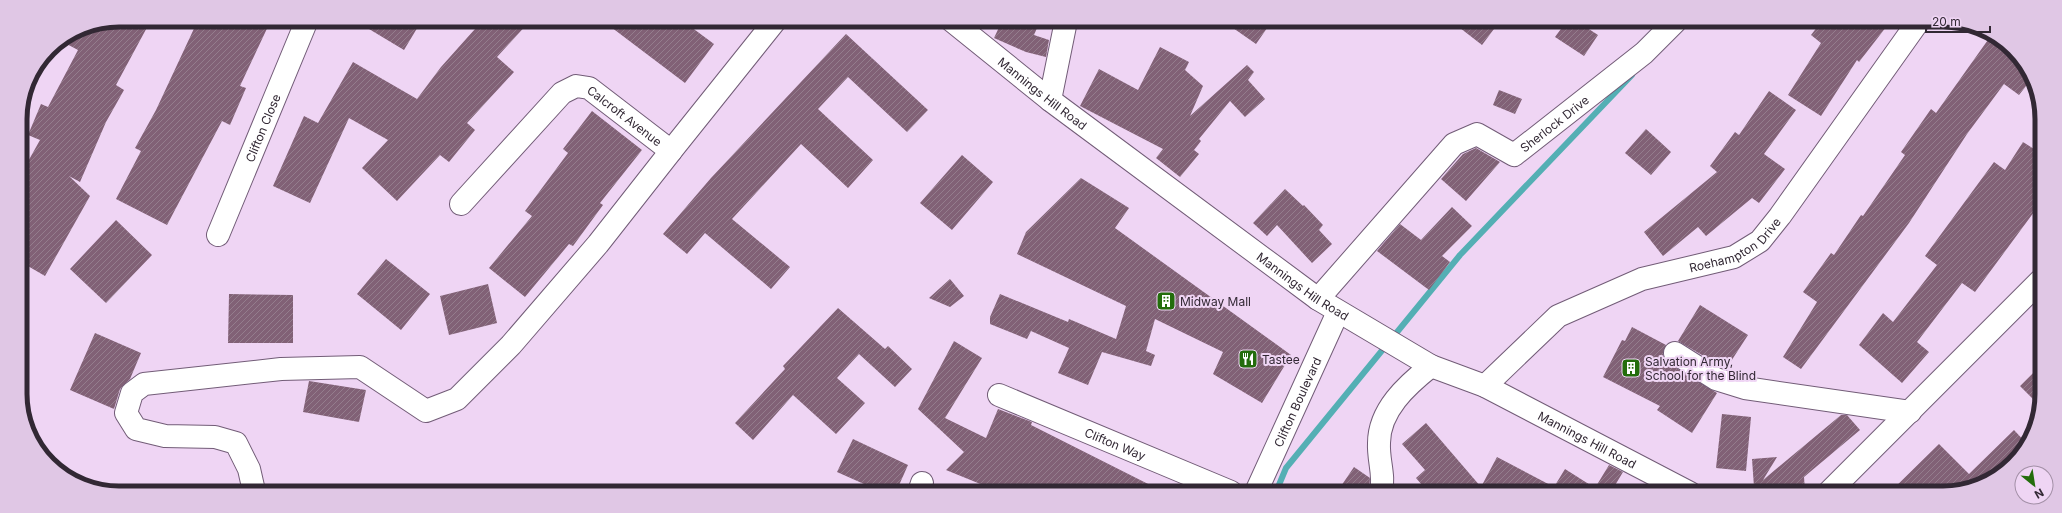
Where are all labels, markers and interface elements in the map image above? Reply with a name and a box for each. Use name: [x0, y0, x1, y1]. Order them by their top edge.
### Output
scale bar: [1926, 8, 1990, 34]
text: 20 m: [1932, 14, 1961, 29]
street label: Mannings Hill Road: [995, 54, 1090, 133]
street label: Calcroft Avenue: [584, 82, 665, 149]
street label: Clifton Close: [242, 92, 283, 164]
street label: Sherlock Drive: [1517, 92, 1592, 155]
street label: Roehampton Drive: [1688, 214, 1784, 275]
street label: Mannings Hill Road: [1254, 249, 1352, 323]
building icon: Midway Mall: [1155, 290, 1177, 312]
place label: Midway Mall: [1180, 294, 1251, 309]
restaurant icon: Tastee: [1237, 348, 1259, 370]
place label: Tastee: [1262, 352, 1300, 367]
place label: Salvation Army, School for the Blind: [1645, 354, 1756, 383]
street label: Clifton Boulevard: [1270, 355, 1324, 449]
building icon: Salvation Army, School for the Blind: [1620, 357, 1642, 379]
street label: Mannings Hill Road: [1536, 408, 1639, 471]
street label: Clifton Way: [1083, 424, 1148, 463]
north arrow: [2014, 465, 2054, 505]
text: N: [2032, 486, 2046, 502]

